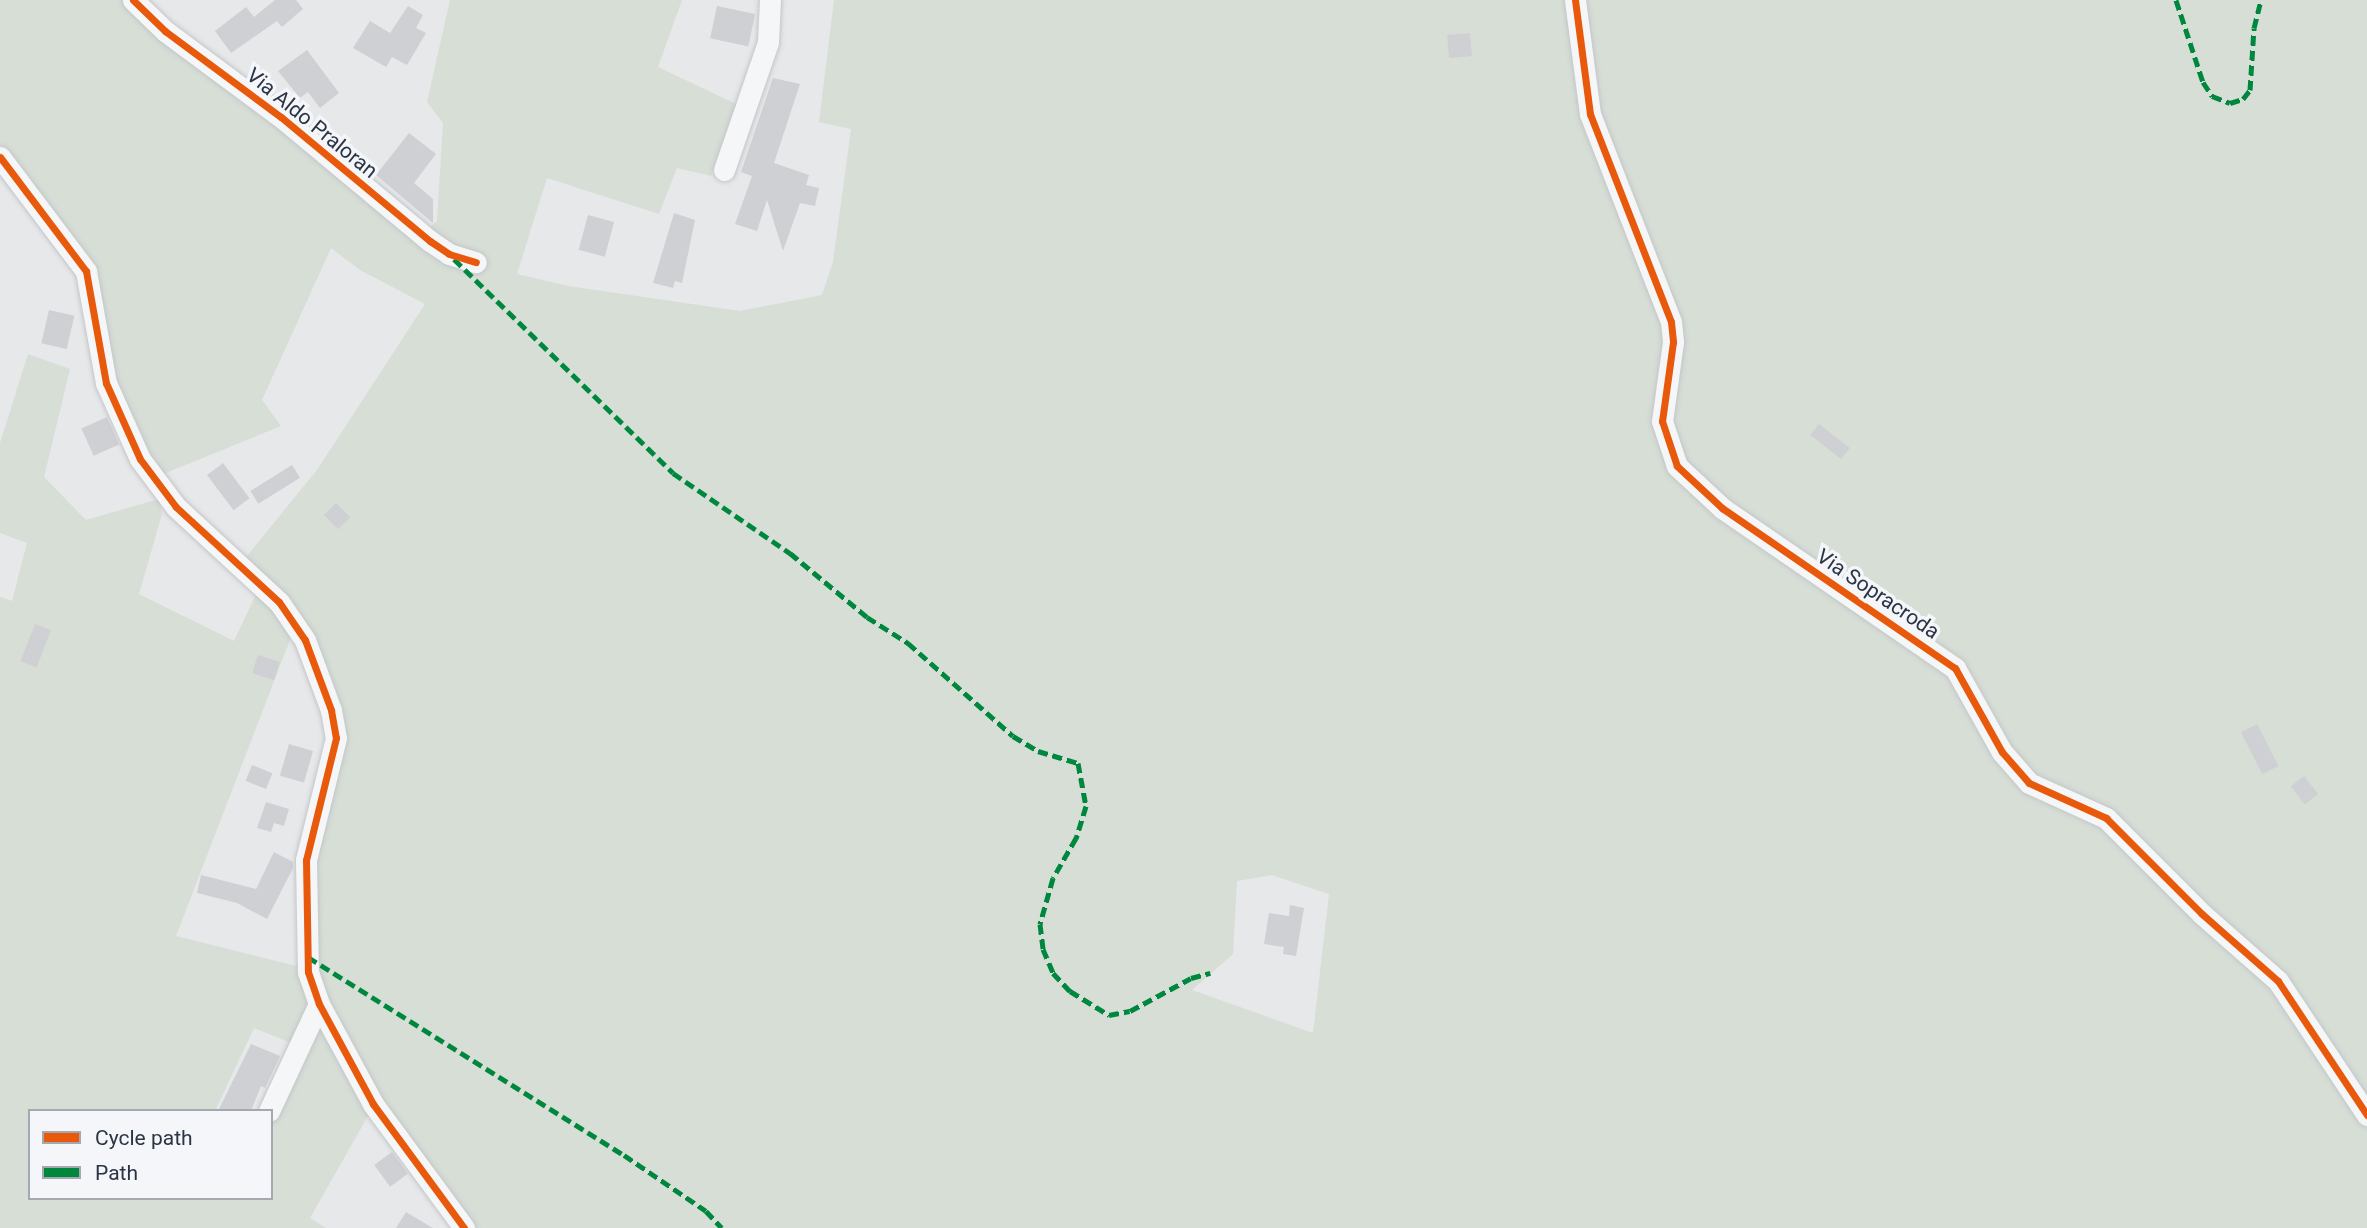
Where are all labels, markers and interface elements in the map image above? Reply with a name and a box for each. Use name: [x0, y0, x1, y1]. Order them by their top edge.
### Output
street label: Via Aldo Praloran: [241, 63, 383, 183]
street label: Via Sopracroda: [1812, 544, 1944, 644]
legend: [28, 1109, 273, 1200]
text: Cycle path: [95, 1126, 193, 1150]
text: Path: [95, 1161, 138, 1185]

